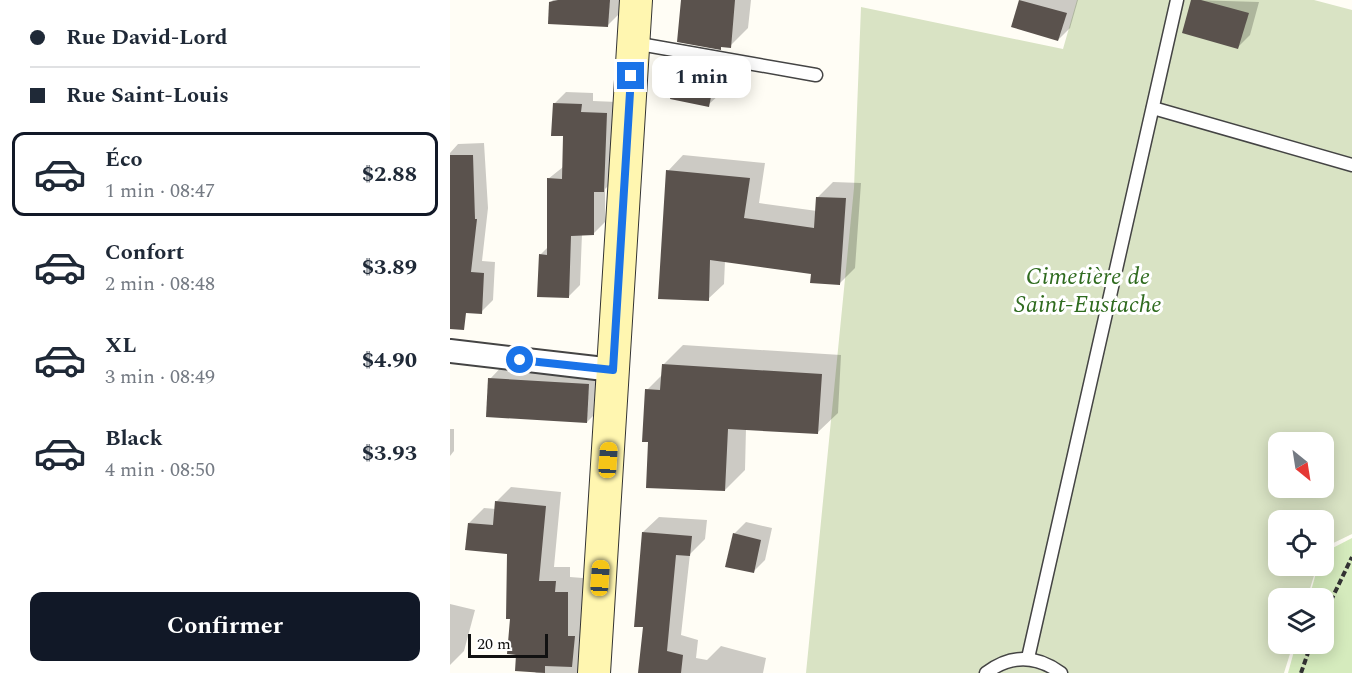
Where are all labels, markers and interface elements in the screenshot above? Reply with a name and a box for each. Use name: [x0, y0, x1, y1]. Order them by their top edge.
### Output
text: Rue David-Lord: [66, 21, 228, 54]
callout: 1 min: [652, 55, 751, 97]
route end: [617, 62, 644, 89]
text: 1 min: [675, 62, 728, 92]
text: Rue Saint-Louis: [66, 79, 229, 112]
text: Éco: [105, 143, 143, 176]
icon: car: [33, 147, 87, 201]
text: $2.88: [362, 158, 417, 191]
text: 1 min · 08:47: [105, 176, 215, 206]
text: Confort: [105, 236, 184, 269]
icon: car: [33, 240, 87, 294]
text: $3.89: [362, 251, 417, 284]
park label: Cimetière de Saint-Eustache: [1014, 259, 1162, 323]
text: 2 min · 08:48: [105, 269, 215, 299]
text: XL: [105, 329, 136, 362]
icon: car: [33, 333, 87, 387]
text: $4.90: [362, 344, 417, 377]
route start: [506, 346, 533, 373]
text: 3 min · 08:49: [105, 362, 215, 392]
text: Black: [105, 422, 163, 455]
icon: car: [33, 426, 87, 480]
north arrow: [1268, 432, 1334, 498]
map controls: [1268, 432, 1334, 654]
text: $3.93: [362, 437, 417, 470]
car: [598, 441, 618, 479]
text: 4 min · 08:50: [105, 455, 215, 485]
button: locate: [1268, 510, 1334, 576]
car: [590, 559, 610, 597]
button: layers: [1268, 588, 1334, 654]
button: Confirmer: [30, 592, 420, 661]
scale bar: [468, 631, 548, 658]
text: 20 m: [477, 632, 511, 656]

